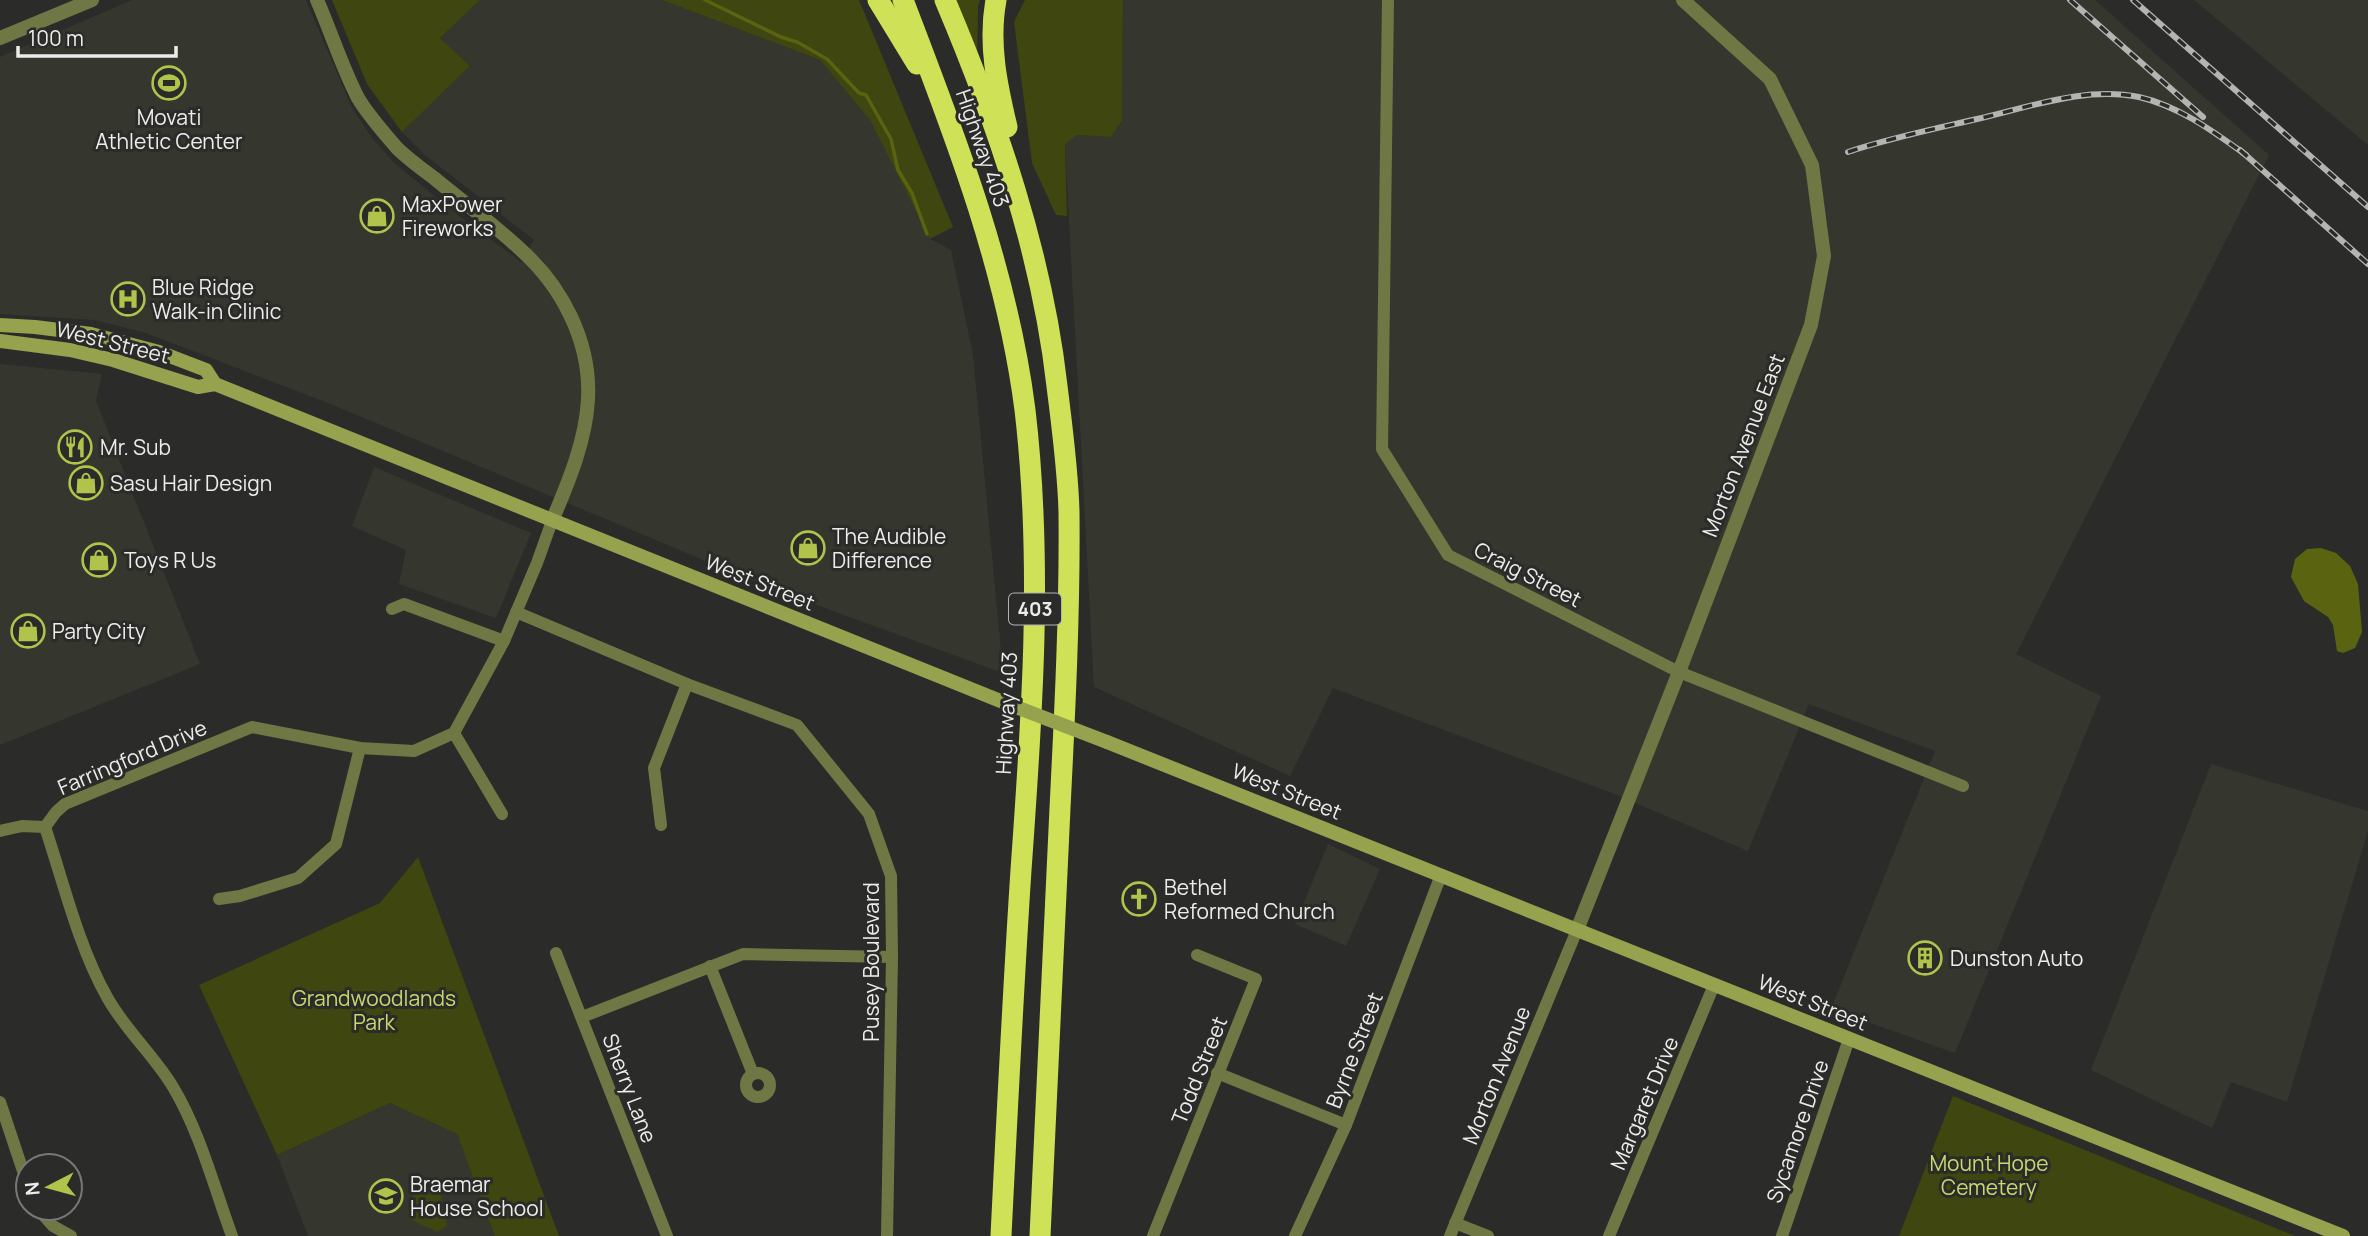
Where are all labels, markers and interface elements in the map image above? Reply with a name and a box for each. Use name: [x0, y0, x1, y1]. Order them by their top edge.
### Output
scale bar: [18, 14, 175, 58]
text: 100 m: [28, 24, 84, 52]
sports icon: Movati Athletic Center: [150, 64, 188, 102]
street label: Highway 403: [950, 85, 1016, 211]
place label: Movati Athletic Center: [95, 103, 243, 155]
place label: MaxPower Fireworks: [402, 190, 503, 242]
shop icon: MaxPower Fireworks: [358, 197, 396, 235]
place label: Blue Ridge Walk-in Clinic: [152, 273, 281, 325]
hospital icon: Blue Ridge Walk-in Clinic: [109, 280, 147, 318]
street label: West Street: [53, 314, 173, 370]
street label: Morton Avenue East: [1695, 349, 1791, 541]
restaurant icon: Mr. Sub: [56, 428, 94, 466]
place label: Mr. Sub: [100, 433, 171, 461]
shop icon: Sasu Hair Design: [67, 464, 105, 502]
place label: Sasu Hair Design: [110, 469, 272, 497]
place label: The Audible Difference: [832, 522, 946, 574]
shop icon: The Audible Difference: [789, 529, 827, 567]
street label: Craig Street: [1469, 535, 1587, 613]
shop icon: Toys R Us: [80, 541, 118, 579]
place label: Toys R Us: [124, 546, 216, 574]
street label: West Street: [701, 547, 819, 617]
road number: 403: [1009, 594, 1061, 624]
shop icon: Party City: [9, 612, 47, 650]
place label: Party City: [52, 617, 146, 645]
street label: Highway 403: [989, 651, 1023, 775]
street label: Farringford Drive: [53, 713, 211, 801]
street label: West Street: [1228, 756, 1346, 826]
place label: Bethel Reformed Church: [1164, 873, 1335, 925]
church icon: Bethel Reformed Church: [1120, 880, 1158, 918]
street label: Pusey Boulevard: [857, 882, 885, 1042]
building icon: Dunston Auto: [1906, 939, 1944, 977]
place label: Dunston Auto: [1950, 944, 2083, 972]
street label: West Street: [1754, 967, 1872, 1037]
park label: Grandwoodlands Park: [292, 984, 456, 1036]
street label: Byrne Street: [1319, 988, 1389, 1112]
street label: Morton Avenue: [1456, 1002, 1536, 1148]
street label: Todd Street: [1165, 1012, 1233, 1128]
street label: Sherry Lane: [596, 1029, 664, 1147]
street label: Margaret Drive: [1603, 1032, 1685, 1174]
street label: Sycamore Drive: [1759, 1056, 1835, 1206]
park label: Mount Hope Cemetery: [1929, 1149, 2049, 1201]
north arrow: [14, 1152, 84, 1222]
place label: Braemar House School: [410, 1170, 544, 1222]
school or university icon: Braemar House School: [367, 1177, 405, 1215]
text: N: [18, 1181, 46, 1197]

